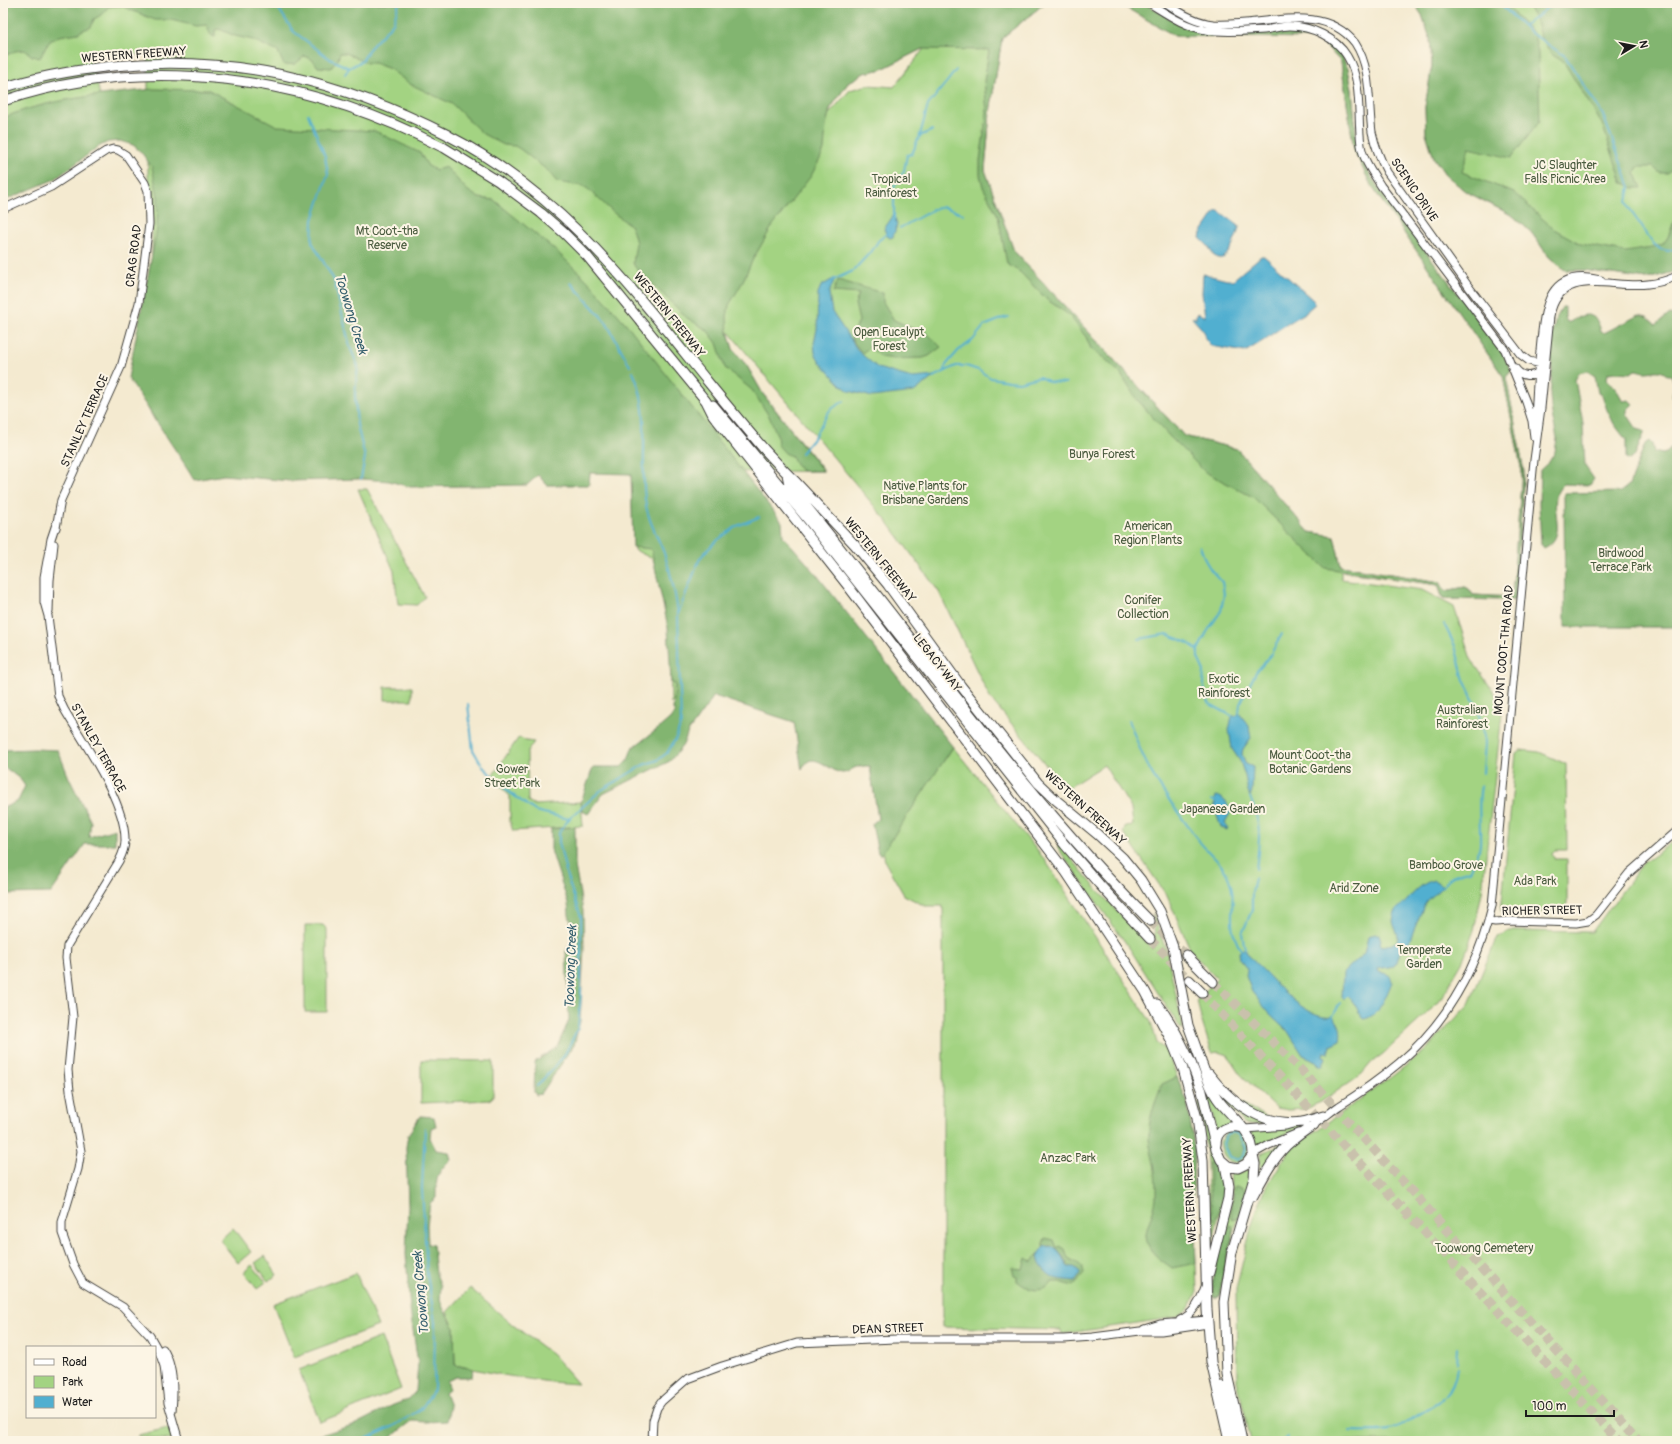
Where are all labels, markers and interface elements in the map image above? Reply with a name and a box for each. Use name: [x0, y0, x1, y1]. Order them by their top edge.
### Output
north arrow: [1614, 26, 1654, 66]
text: N: [1636, 40, 1651, 50]
street label: WESTERN FREEWAY: [81, 44, 187, 66]
street label: SCENIC DRIVE: [1387, 155, 1441, 225]
park label: JC Slaughter Falls Picnic Area: [1524, 158, 1606, 187]
park label: Tropical Rainforest: [865, 172, 917, 201]
street label: CRAG ROAD: [123, 224, 145, 288]
park label: Mt Coot-tha Reserve: [356, 224, 419, 253]
street label: WESTERN FREEWAY: [630, 269, 708, 361]
water label: Toowong Creek: [331, 272, 371, 358]
park label: Open Eucalypt Forest: [854, 325, 925, 354]
street label: STANLEY TERRACE: [58, 372, 112, 470]
park label: Bunya Forest: [1069, 447, 1135, 462]
park label: Native Plants for Brisbane Gardens: [882, 479, 969, 508]
street label: WESTERN FREEWAY: [841, 514, 919, 606]
park label: American Region Plants: [1114, 519, 1183, 548]
park label: Birdwood Terrace Park: [1590, 546, 1652, 575]
street label: MOUNT COOT-THA ROAD: [1491, 584, 1517, 715]
park label: Conifer Collection: [1117, 593, 1169, 622]
street label: LEGACY WAY: [910, 631, 964, 695]
park label: Exotic Rainforest: [1198, 672, 1250, 701]
street label: STANLEY TERRACE: [67, 701, 129, 795]
park label: Australian Rainforest: [1436, 703, 1488, 732]
park label: Mount Coot-tha Botanic Gardens: [1269, 748, 1352, 777]
park label: Gower Street Park: [484, 762, 540, 791]
street label: WESTERN FREEWAY: [1041, 767, 1129, 849]
park label: Japanese Garden: [1181, 802, 1266, 817]
park label: Bamboo Grove: [1409, 858, 1483, 873]
park label: Ada Park: [1514, 874, 1556, 889]
park label: Arid Zone: [1329, 881, 1379, 896]
street label: RICHER STREET: [1501, 903, 1583, 919]
water label: Toowong Creek: [562, 923, 581, 1009]
park label: Temperate Garden: [1397, 943, 1451, 972]
street label: WESTERN FREEWAY: [1180, 1137, 1200, 1243]
park label: Anzac Park: [1040, 1151, 1096, 1166]
park label: Toowong Cemetery: [1435, 1241, 1533, 1256]
water label: Toowong Creek: [409, 1249, 433, 1335]
street label: DEAN STREET: [852, 1320, 925, 1338]
legend: [26, 1346, 156, 1418]
text: Road: [62, 1355, 87, 1370]
text: Park: [62, 1375, 83, 1390]
scale bar: [1526, 1392, 1614, 1418]
text: Water: [62, 1395, 93, 1410]
text: 100 m: [1532, 1399, 1567, 1414]

